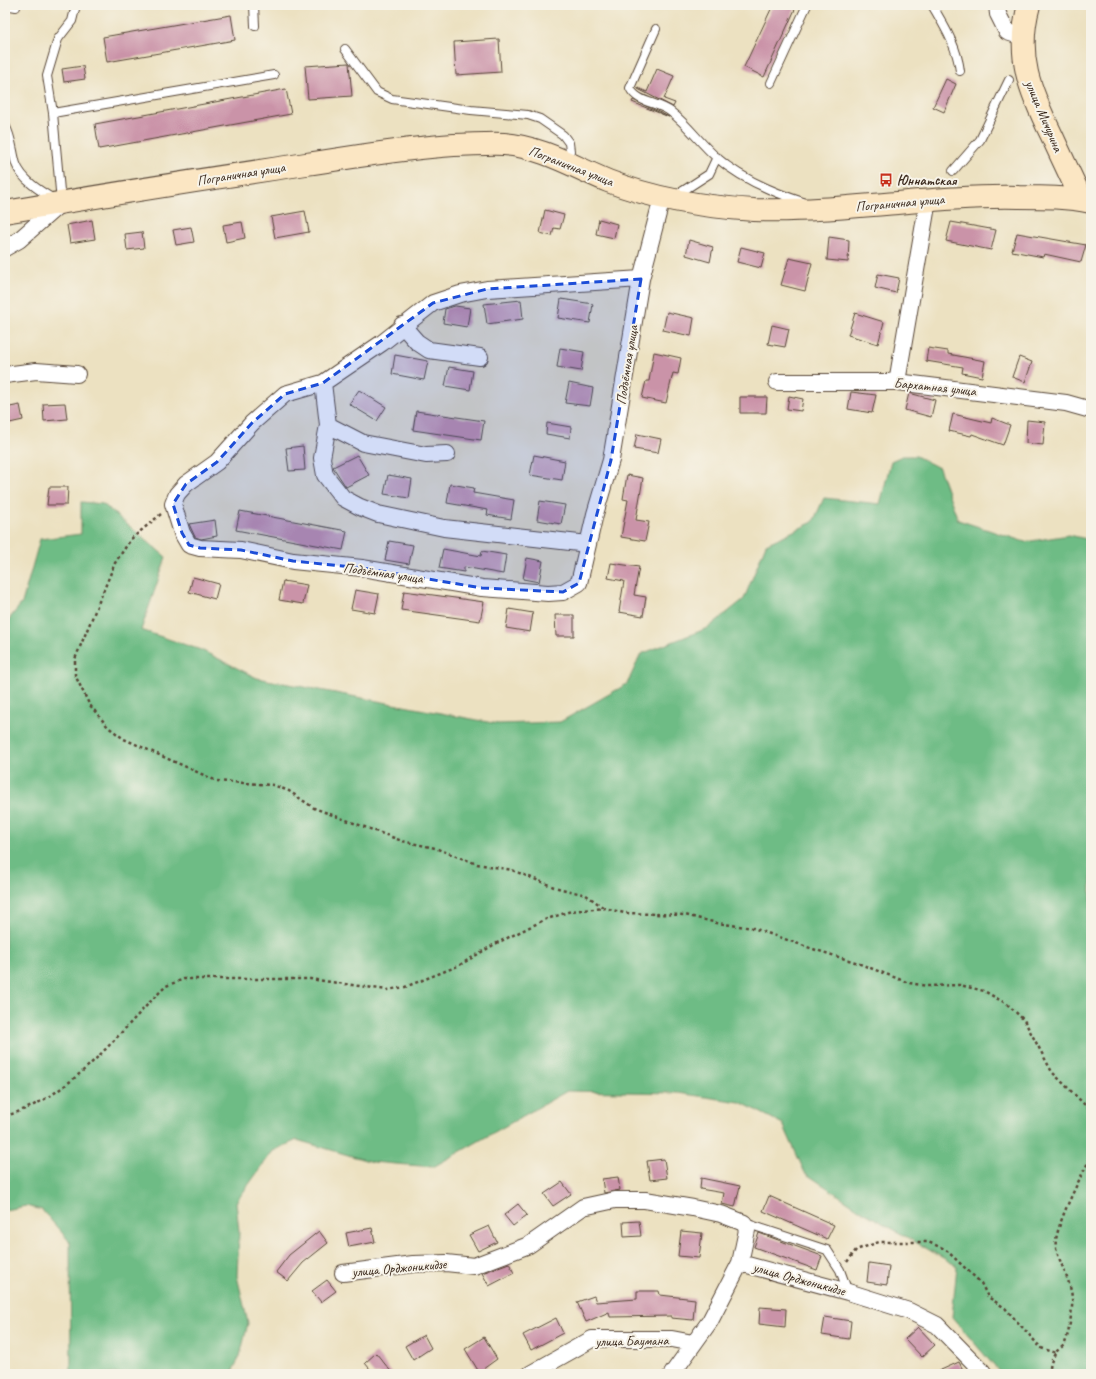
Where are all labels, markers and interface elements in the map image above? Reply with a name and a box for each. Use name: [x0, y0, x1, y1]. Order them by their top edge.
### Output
street label: улица Мичурина: [1021, 77, 1067, 155]
street label: Пограничная улица: [526, 142, 617, 190]
street label: Пограничная улица: [196, 158, 288, 189]
bus stop icon: Юннатская: [878, 172, 894, 188]
place label: Юннатская: [897, 172, 958, 189]
street label: Пограничная улица: [855, 191, 946, 215]
street label: Подъёмная улица: [612, 323, 642, 406]
street label: Бархатная улица: [893, 374, 978, 400]
street label: Подъёмная улица: [342, 559, 425, 587]
street label: улица Орджоникидзе: [350, 1255, 448, 1281]
street label: улица Орджоникидзе: [750, 1258, 848, 1300]
street label: улица Баумана: [594, 1332, 670, 1350]

